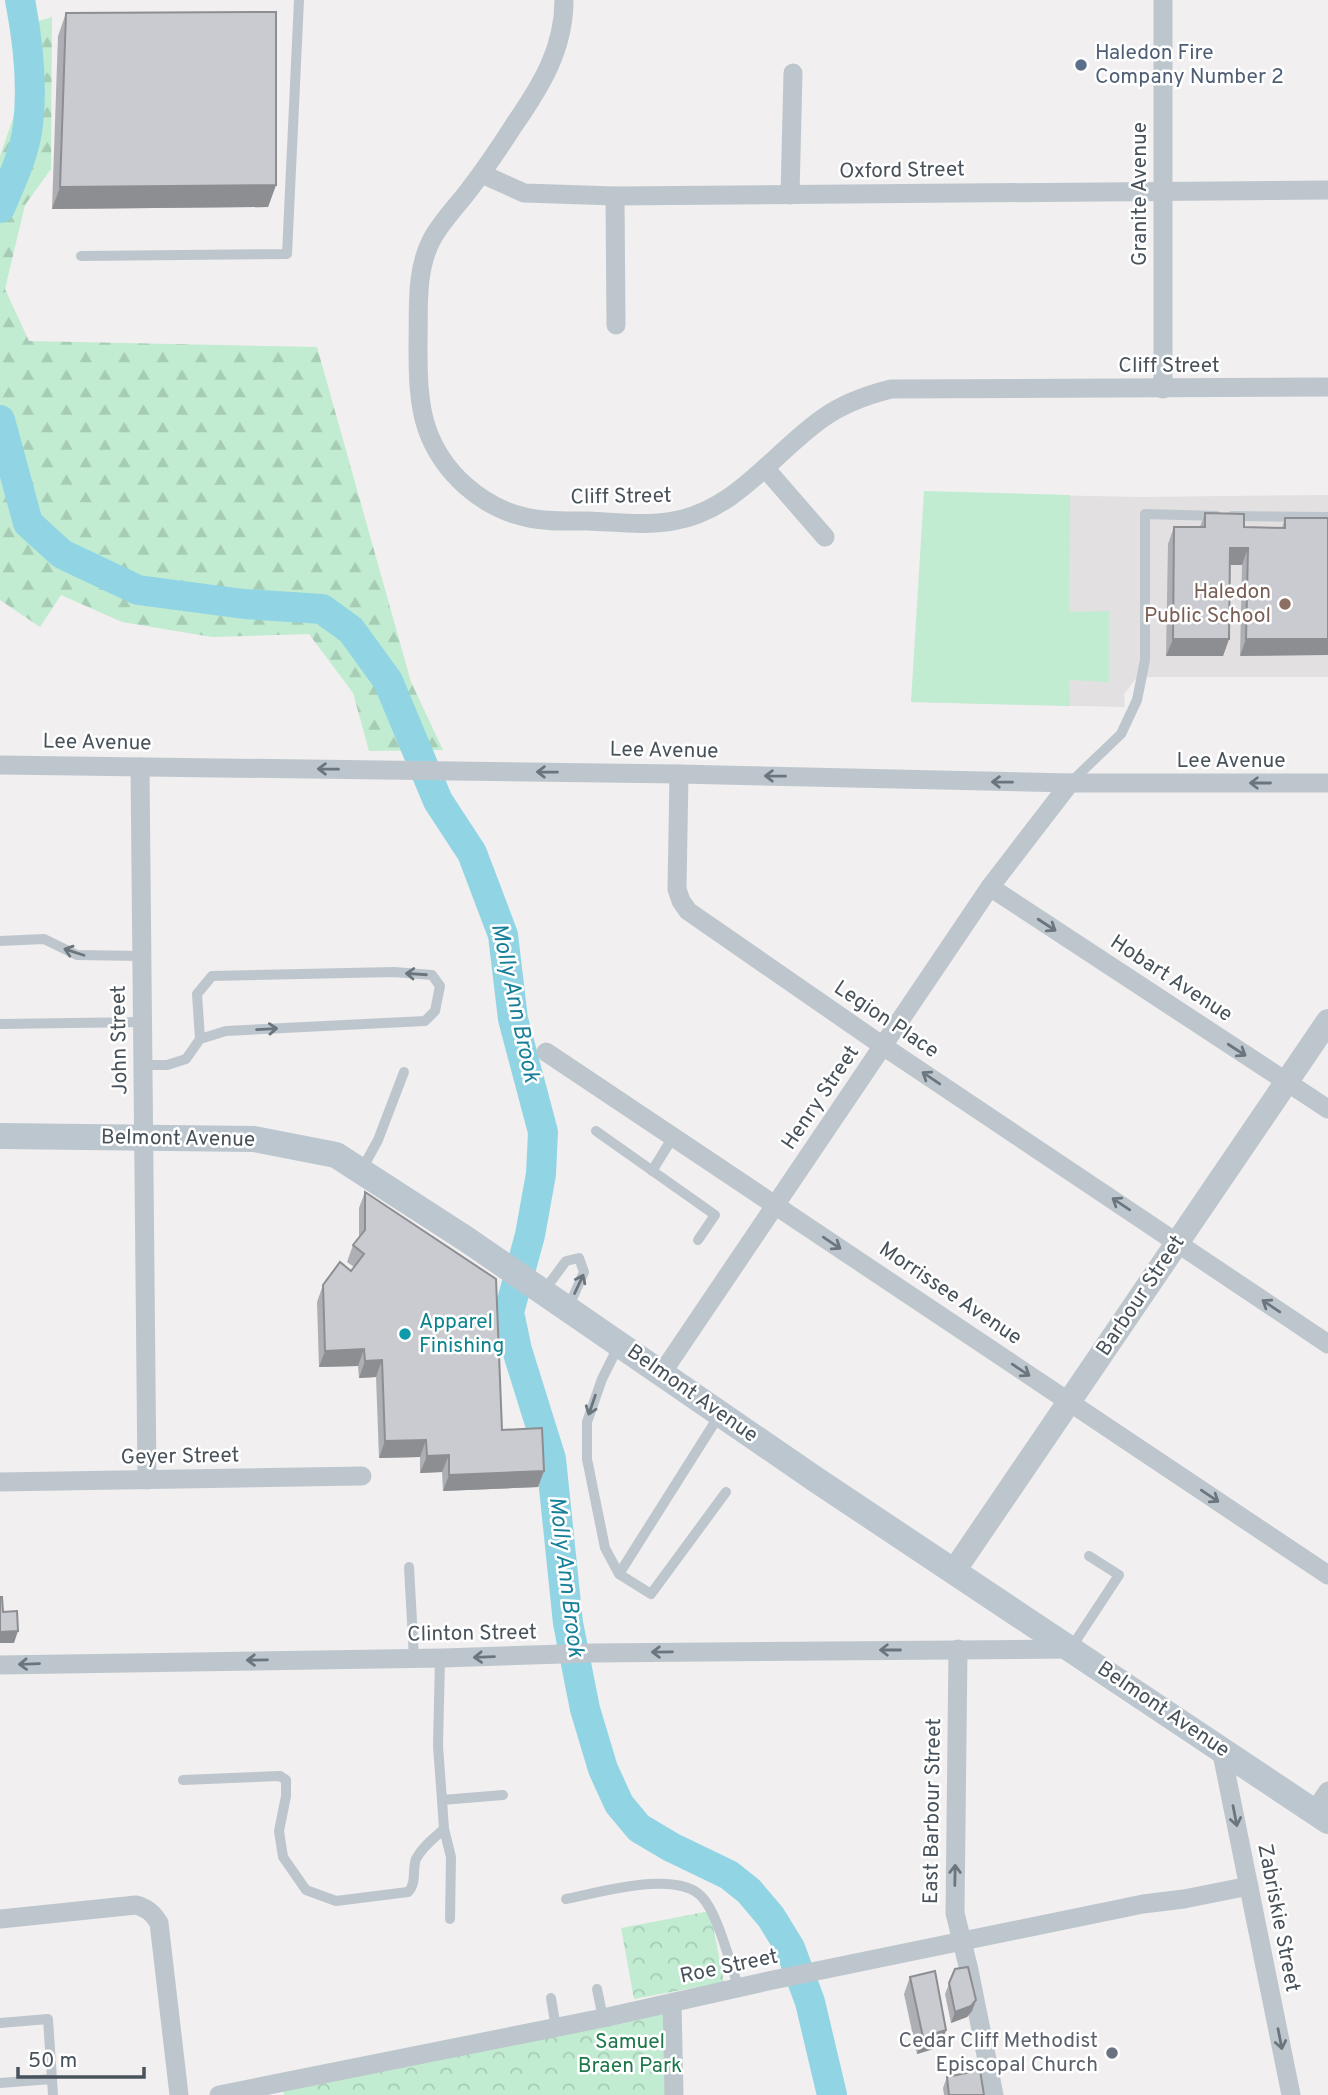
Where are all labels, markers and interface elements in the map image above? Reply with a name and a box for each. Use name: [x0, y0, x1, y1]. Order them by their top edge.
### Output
place label: Haledon Fire Company Number 2: [1095, 40, 1284, 91]
marker: Haledon Fire Company Number 2: [1073, 57, 1089, 73]
street label: Granite Avenue: [1127, 122, 1154, 266]
street label: Oxford Street: [839, 156, 965, 186]
street label: Cliff Street: [1118, 353, 1220, 380]
street label: Cliff Street: [570, 483, 672, 511]
place label: Haledon Public School: [1144, 579, 1271, 630]
marker: Haledon Public School: [1277, 596, 1293, 612]
street label: Lee Avenue: [42, 729, 152, 757]
street label: Lee Avenue: [609, 737, 719, 765]
street label: Lee Avenue: [1176, 748, 1286, 775]
one-way arrow: [317, 762, 340, 776]
one-way arrow: [536, 765, 559, 779]
one-way arrow: [763, 769, 786, 783]
one-way arrow: [991, 775, 1014, 788]
one-way arrow: [1249, 776, 1272, 790]
one-way arrow: [1037, 918, 1056, 932]
water label: Molly Ann Brook: [483, 921, 545, 1086]
street label: Hobart Avenue: [1105, 929, 1237, 1029]
one-way arrow: [64, 944, 86, 957]
one-way arrow: [406, 967, 428, 980]
street label: Legion Place: [828, 975, 944, 1065]
street label: John Street: [106, 985, 134, 1095]
one-way arrow: [255, 1022, 278, 1035]
street label: Henry Street: [776, 1040, 866, 1156]
one-way arrow: [1227, 1043, 1247, 1057]
one-way arrow: [922, 1071, 942, 1085]
street label: Belmont Avenue: [101, 1124, 255, 1154]
one-way arrow: [1112, 1197, 1131, 1212]
street label: Barbour Street: [1091, 1230, 1191, 1362]
one-way arrow: [822, 1236, 841, 1250]
street label: Morrissee Avenue: [873, 1236, 1027, 1352]
one-way arrow: [572, 1274, 586, 1295]
one-way arrow: [1262, 1299, 1282, 1313]
place label: Apparel Finishing: [419, 1309, 504, 1360]
marker: Apparel Finishing: [397, 1326, 413, 1342]
street label: Belmont Avenue: [621, 1339, 763, 1449]
one-way arrow: [1011, 1363, 1031, 1377]
one-way arrow: [585, 1394, 597, 1416]
street label: Geyer Street: [120, 1442, 240, 1472]
one-way arrow: [1200, 1489, 1220, 1503]
water label: Molly Ann Brook: [541, 1495, 589, 1659]
street label: Clinton Street: [407, 1619, 537, 1649]
one-way arrow: [879, 1643, 902, 1657]
one-way arrow: [651, 1645, 674, 1659]
one-way arrow: [473, 1650, 496, 1663]
one-way arrow: [246, 1653, 269, 1667]
street label: Belmont Avenue: [1092, 1656, 1234, 1764]
one-way arrow: [18, 1657, 41, 1670]
street label: East Barbour Street: [918, 1718, 948, 1904]
one-way arrow: [1228, 1804, 1242, 1827]
street label: Zabriskie Street: [1250, 1842, 1306, 1994]
one-way arrow: [948, 1864, 962, 1887]
street label: Roe Street: [678, 1943, 780, 1991]
one-way arrow: [1273, 2027, 1287, 2050]
place label: Cedar Cliff Methodist Episcopal Church: [898, 2028, 1098, 2079]
park label: Samuel Braen Park: [578, 2029, 682, 2080]
scale bar: [18, 2036, 144, 2080]
marker: Cedar Cliff Methodist Episcopal Church: [1104, 2045, 1120, 2061]
text: 50 m: [28, 2048, 77, 2075]

